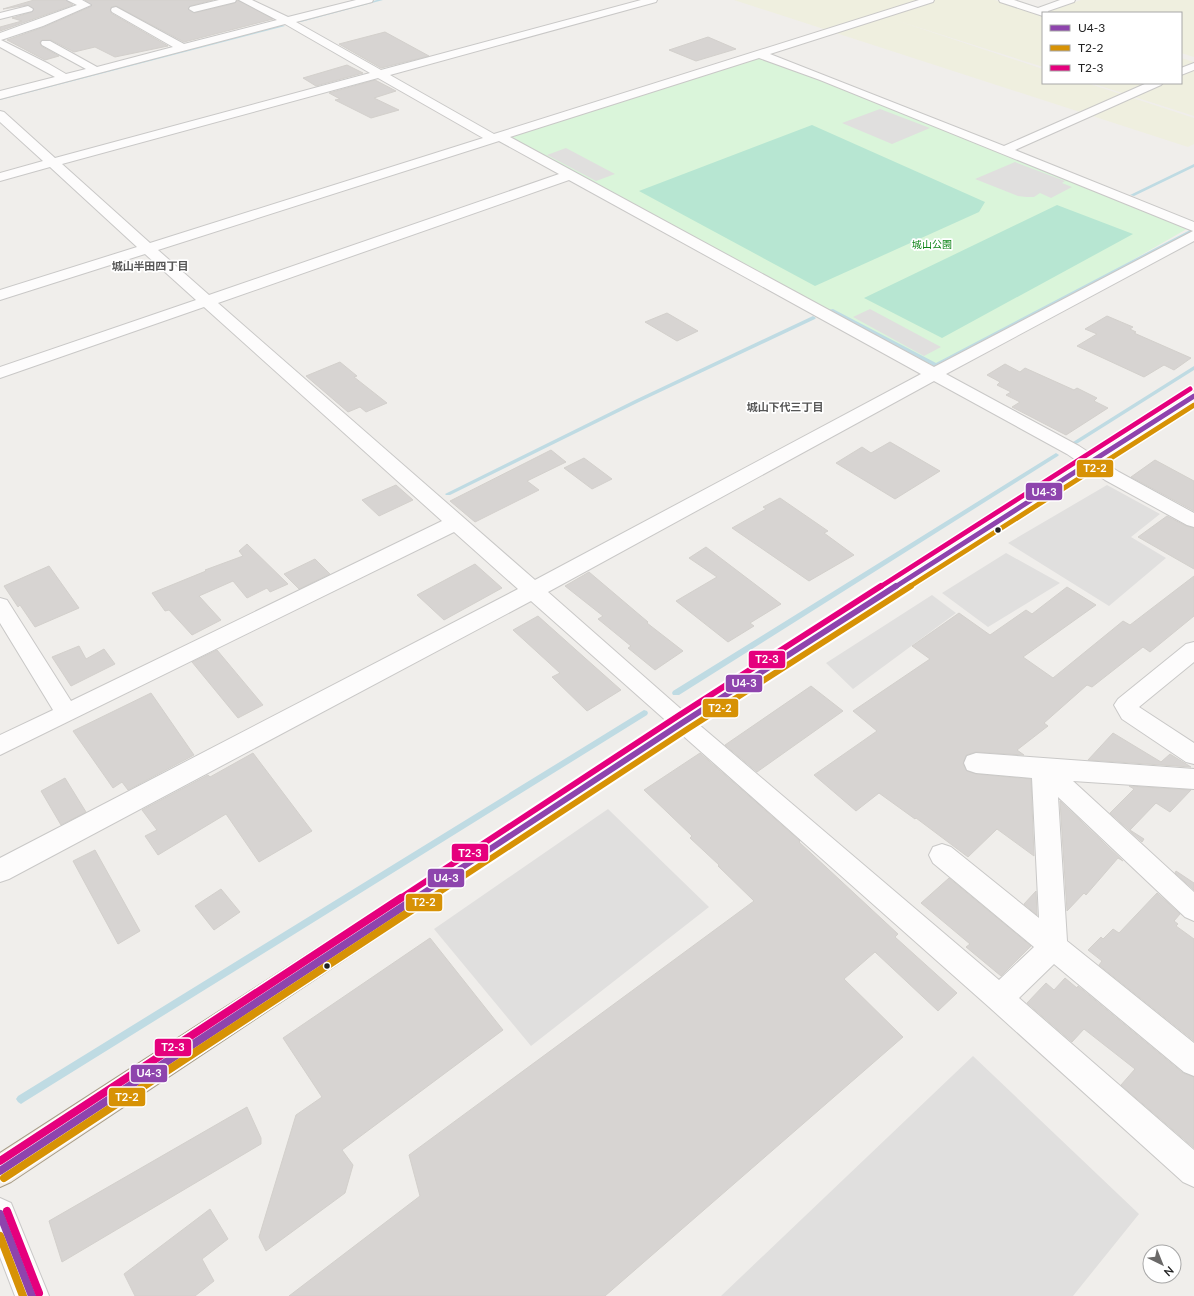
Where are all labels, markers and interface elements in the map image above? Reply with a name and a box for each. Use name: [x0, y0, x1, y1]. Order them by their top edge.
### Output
legend: [1042, 12, 1182, 84]
text: U4-3: [1078, 20, 1105, 35]
text: T2-2: [1078, 40, 1104, 55]
text: T2-3: [1078, 60, 1104, 75]
park label: 城山公園: [912, 238, 952, 250]
district label: 城山半田四丁目: [112, 259, 189, 272]
district label: 城山下代三丁目: [747, 400, 824, 413]
line badge: T2-2: [1076, 459, 1114, 478]
text: T2-2: [1083, 461, 1107, 474]
line badge: U4-3: [1025, 482, 1063, 501]
text: U4-3: [1031, 485, 1057, 498]
unlabelled marker: [993, 525, 1003, 535]
line badge: T2-3: [748, 650, 786, 669]
text: T2-3: [755, 652, 779, 665]
line badge: U4-3: [725, 674, 763, 693]
text: U4-3: [731, 676, 757, 689]
line badge: T2-2: [702, 698, 739, 718]
text: T2-2: [708, 701, 732, 714]
line badge: T2-3: [451, 843, 489, 862]
text: T2-3: [458, 846, 482, 859]
line badge: U4-3: [427, 868, 465, 888]
text: U4-3: [433, 871, 459, 884]
line badge: T2-2: [405, 893, 443, 912]
text: T2-2: [412, 895, 436, 908]
unlabelled marker: [322, 961, 332, 971]
line badge: T2-3: [154, 1038, 192, 1057]
text: T2-3: [161, 1040, 185, 1053]
line badge: U4-3: [130, 1064, 168, 1083]
text: U4-3: [136, 1066, 162, 1079]
line badge: T2-2: [108, 1087, 146, 1107]
text: T2-2: [115, 1090, 139, 1103]
north arrow: [1142, 1244, 1182, 1284]
text: N: [1162, 1264, 1177, 1279]

